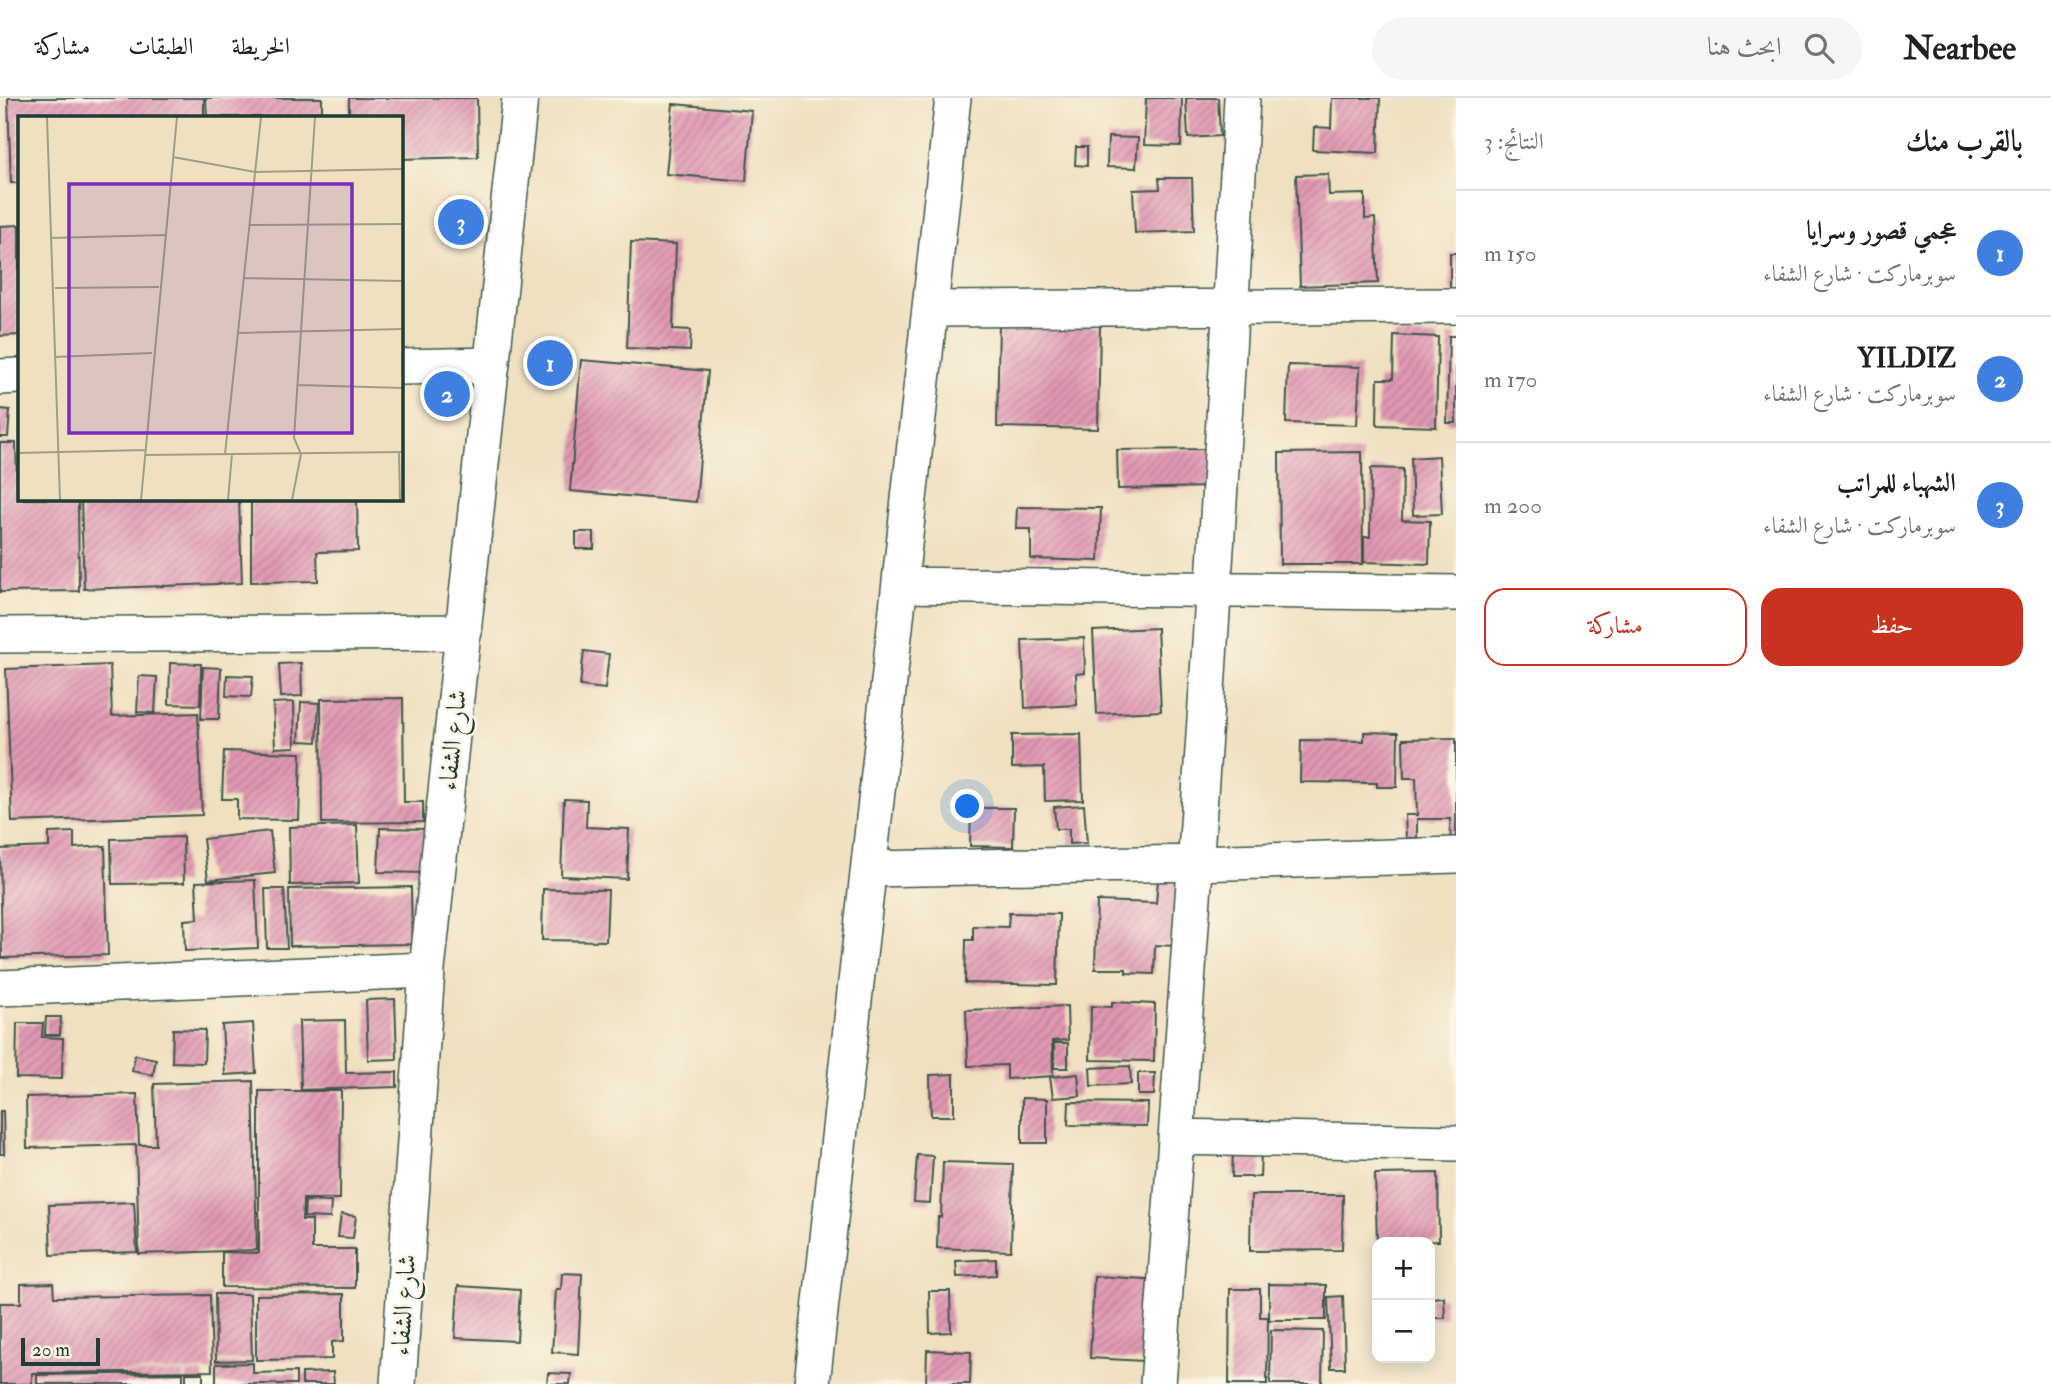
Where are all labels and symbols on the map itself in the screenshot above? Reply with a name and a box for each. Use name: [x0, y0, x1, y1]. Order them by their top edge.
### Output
inset map: [18, 116, 402, 500]
pin: 3: [438, 196, 484, 248]
pin: 1: [527, 337, 573, 389]
pin: 2: [424, 368, 470, 420]
street label: شارع الشفاء: [432, 688, 479, 793]
your location: [950, 789, 984, 823]
street label: شارع الشفاء: [385, 1253, 428, 1357]
scale bar: [21, 1335, 100, 1367]

